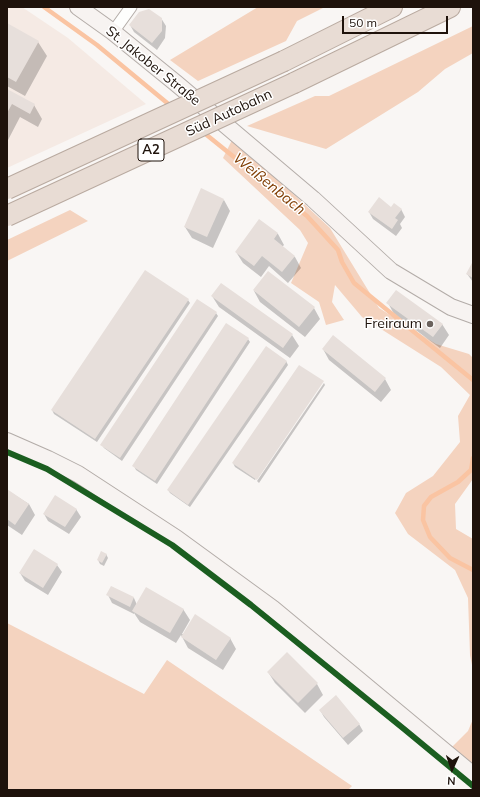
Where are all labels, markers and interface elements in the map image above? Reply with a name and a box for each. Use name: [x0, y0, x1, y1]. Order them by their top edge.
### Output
scale bar: [344, 8, 450, 34]
text: 50 m: [349, 15, 377, 30]
street label: St. Jakober Straße: [102, 23, 204, 109]
street label: Süd Autobahn: [183, 86, 275, 140]
road number: A2: [138, 139, 164, 161]
water label: Weißenbach: [229, 149, 309, 219]
place label: Freiraum: [365, 316, 422, 332]
marker: Freiraum: [425, 319, 435, 329]
north arrow: [432, 749, 472, 789]
text: N: [447, 774, 456, 788]

